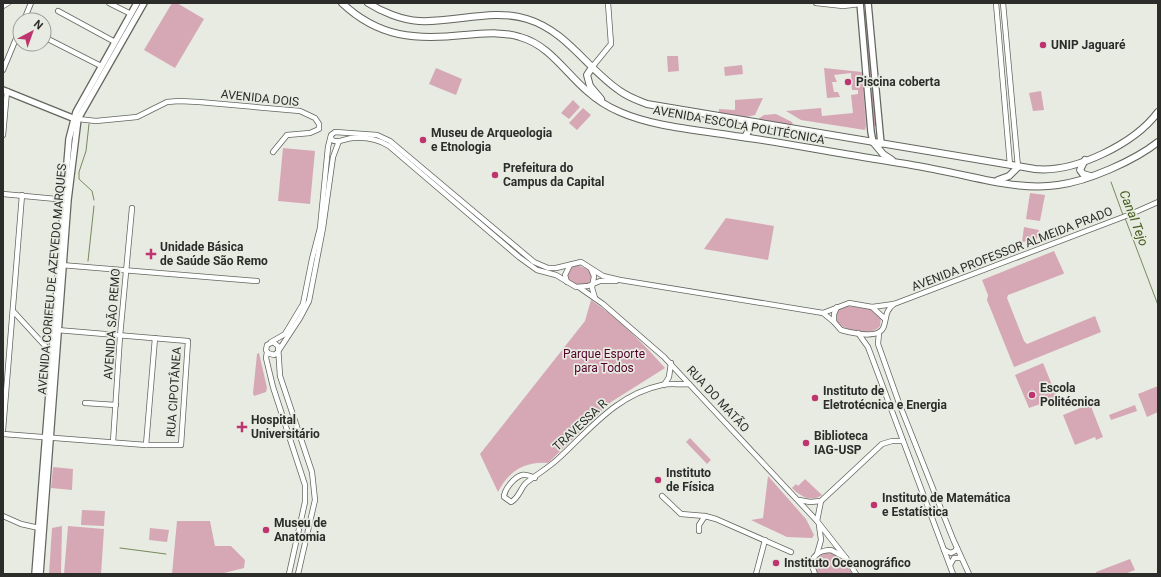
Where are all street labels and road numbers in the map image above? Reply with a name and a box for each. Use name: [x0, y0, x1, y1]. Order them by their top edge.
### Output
street label: AVENIDA DOIS: [220, 87, 300, 109]
street label: AVENIDA ESCOLA POLITÉCNICA: [652, 102, 826, 147]
street label: AVENIDA CORIFEU DE AZEVEDO MARQUES: [35, 163, 69, 395]
street label: AVENIDA PROFESSOR ALMEIDA PRADO: [910, 204, 1114, 294]
street label: AVENIDA SÃO REMO: [99, 268, 123, 380]
street label: RUA CIPOTÂNEA: [163, 346, 184, 438]
street label: RUA DO MATÃO: [684, 362, 754, 435]
street label: TRAVESSA R: [550, 396, 610, 454]

